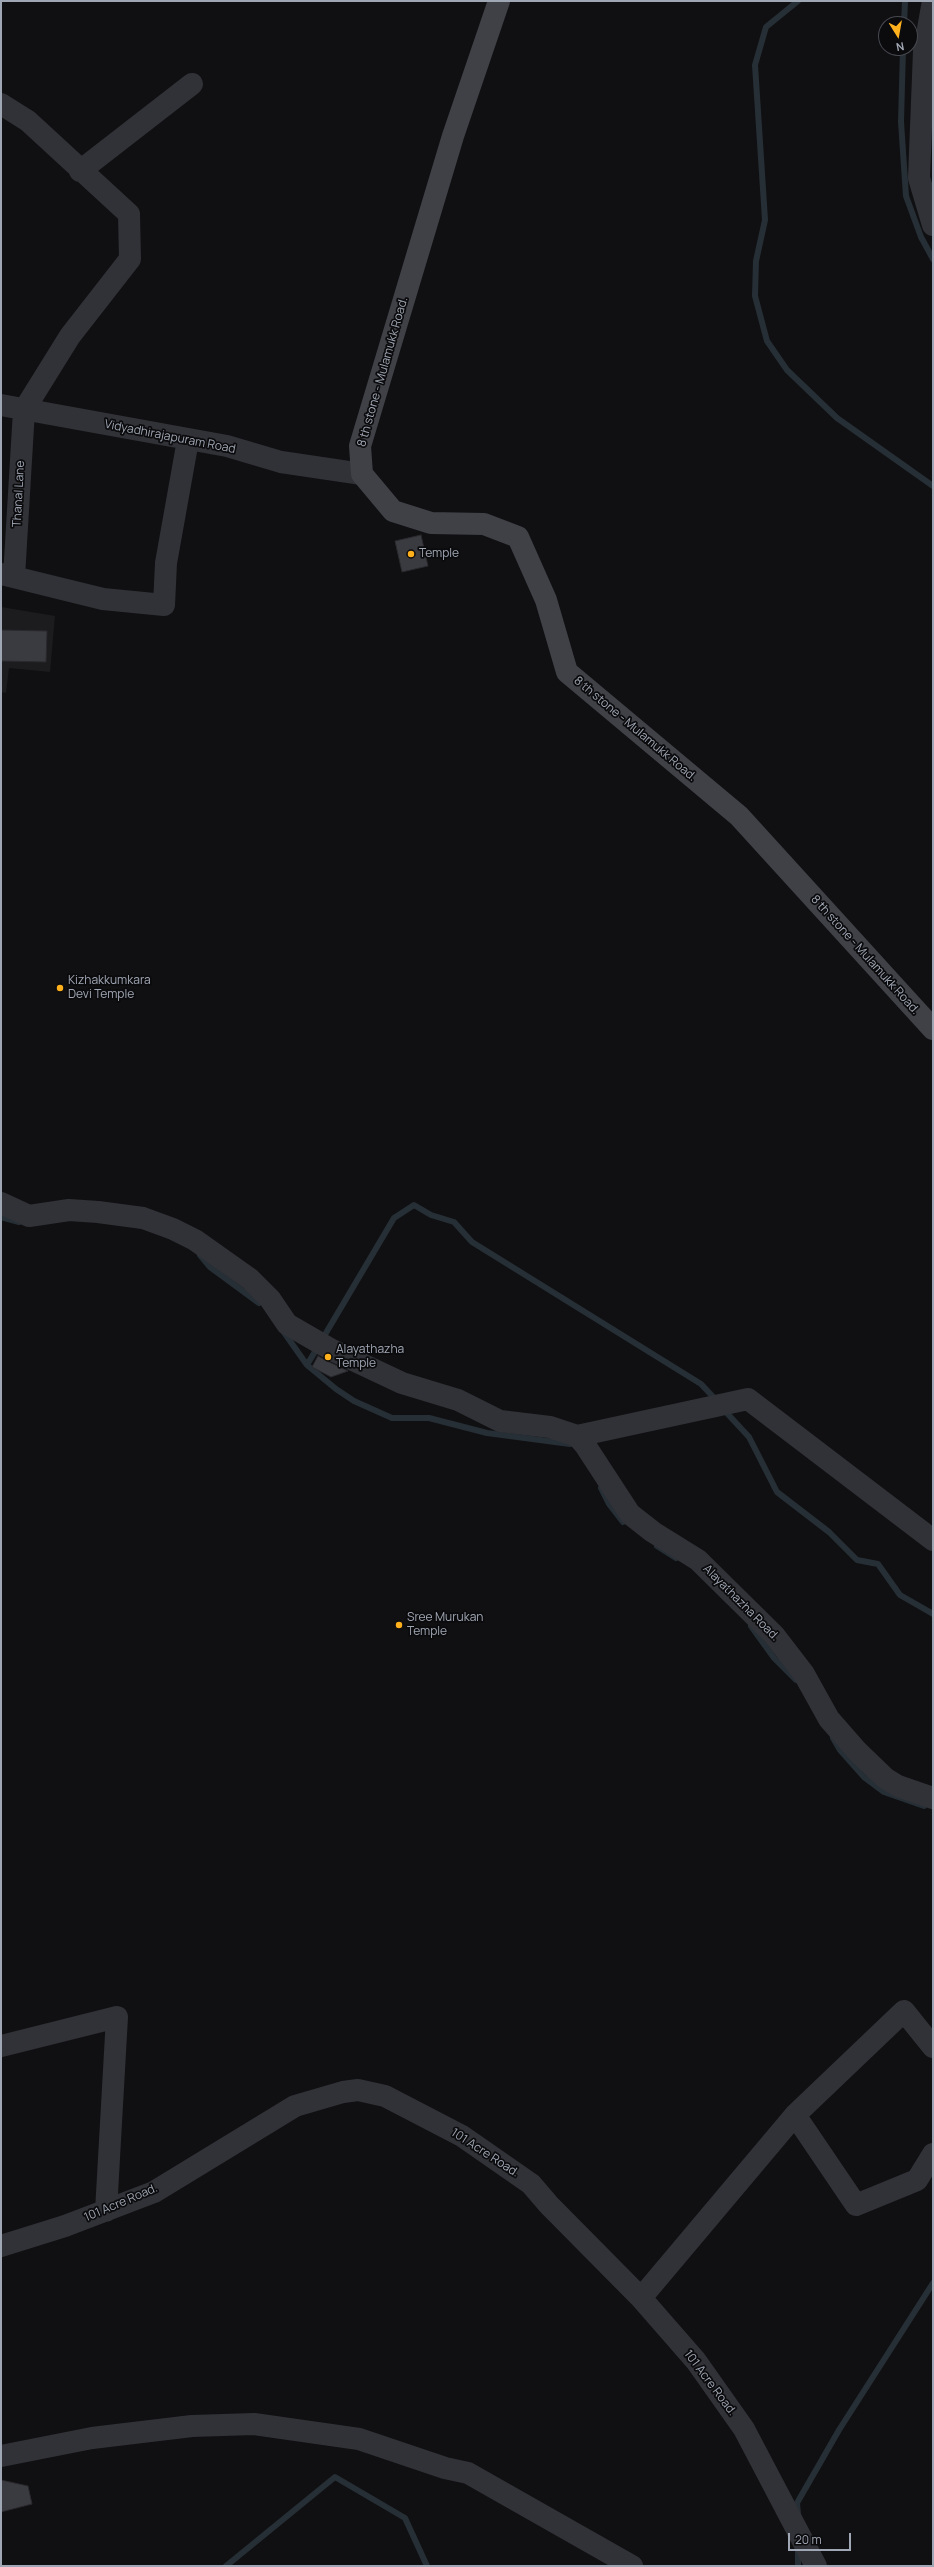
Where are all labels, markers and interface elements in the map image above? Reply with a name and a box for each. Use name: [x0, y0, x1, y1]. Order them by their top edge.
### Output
north arrow: [878, 16, 918, 56]
text: N: [895, 39, 906, 55]
street label: 8 th stone - Mulamukk Road.: [355, 295, 411, 449]
street label: Vidyadhirajapuram Road: [103, 417, 237, 457]
street label: Thanal Lane: [10, 460, 28, 528]
place label: Temple: [419, 547, 459, 561]
marker: Temple: [406, 549, 416, 559]
street label: 8 th stone - Mulamukk Road.: [571, 674, 699, 784]
street label: 8 th stone - Mulamukk Road.: [808, 892, 922, 1018]
place label: Kizhakkumkara Devi Temple: [68, 974, 151, 1002]
marker: Kizhakkumkara Devi Temple: [55, 983, 65, 993]
place label: Alayathazha Temple: [336, 1343, 404, 1371]
marker: Alayathazha Temple: [323, 1352, 333, 1362]
street label: Alayathazha Road.: [700, 1562, 782, 1644]
place label: Sree Murukan Temple: [407, 1611, 483, 1639]
marker: Sree Murukan Temple: [394, 1620, 404, 1630]
street label: 101 Acre Road.: [448, 2126, 522, 2180]
street label: 101 Acre Road.: [82, 2181, 160, 2225]
street label: 101 Acre Road.: [681, 2347, 739, 2419]
scale bar: [790, 2525, 853, 2551]
text: 20 m: [795, 2531, 822, 2548]

